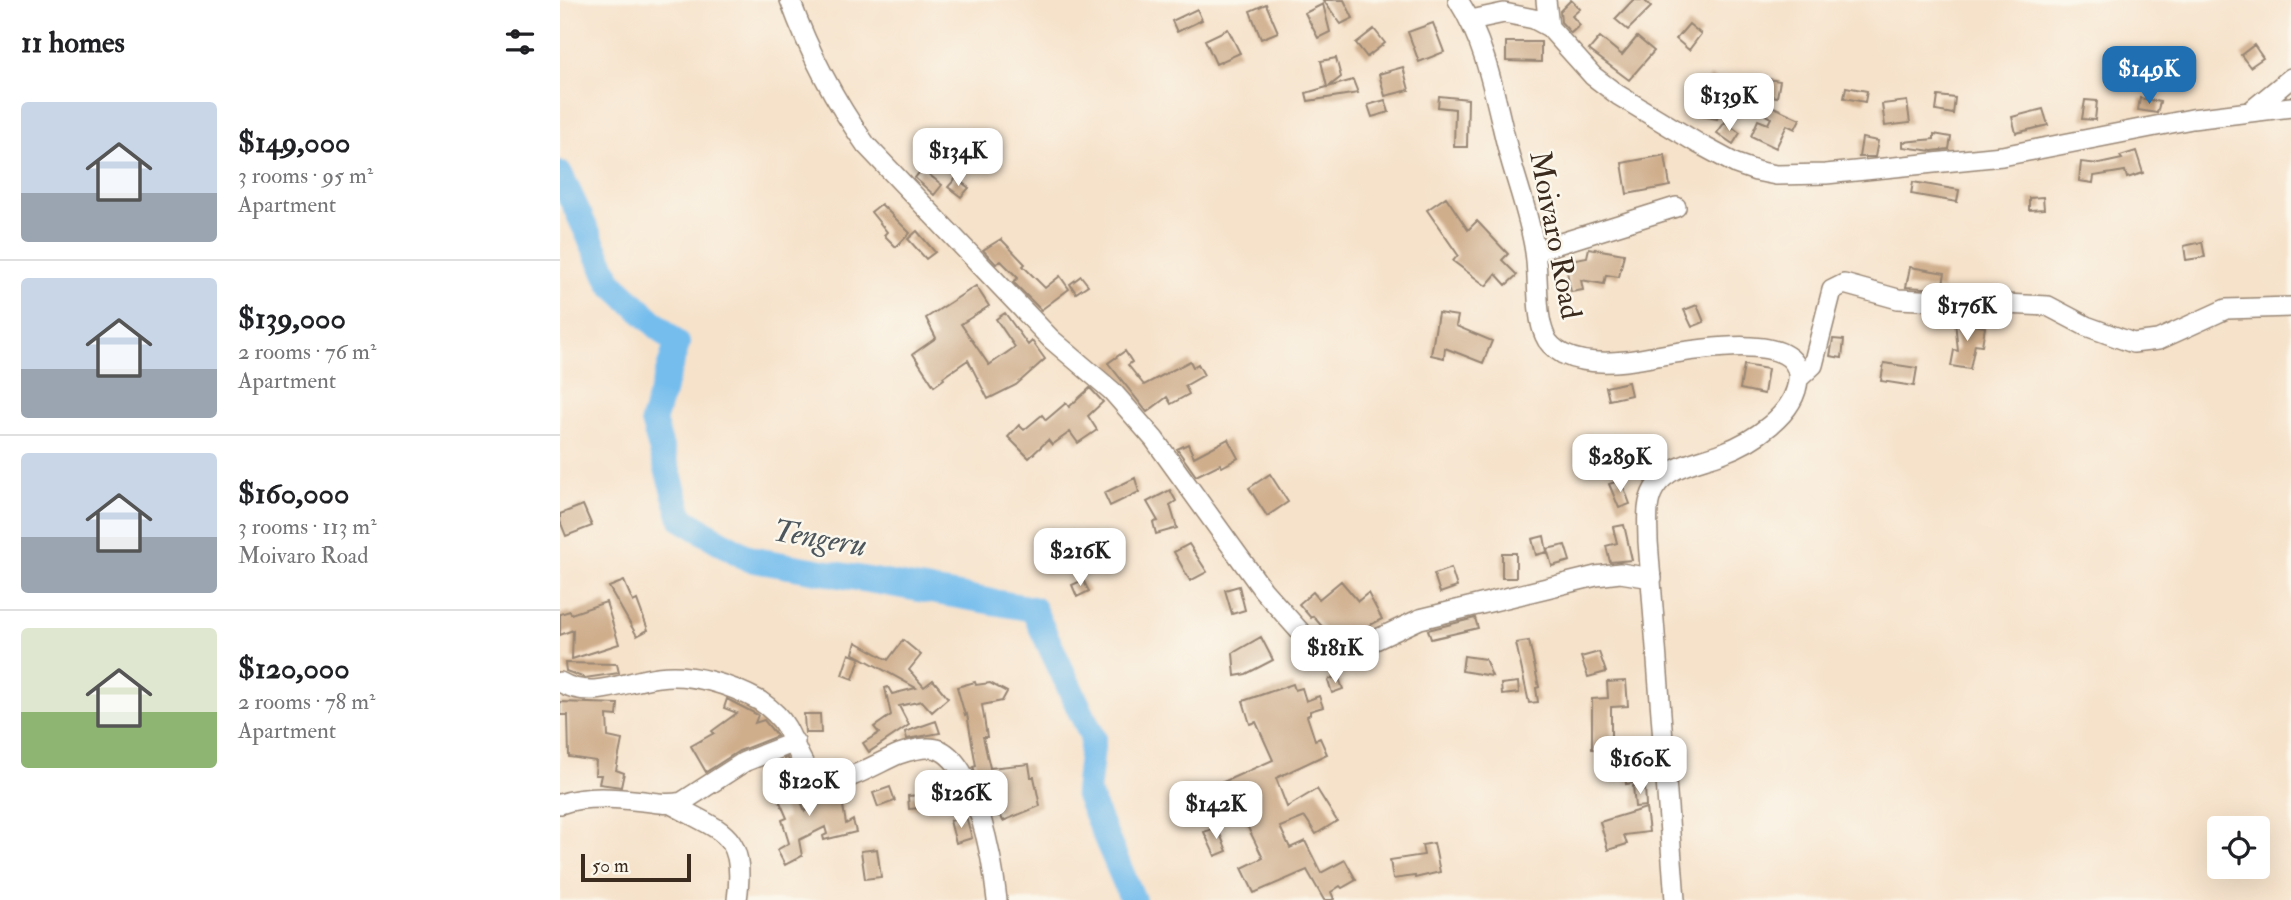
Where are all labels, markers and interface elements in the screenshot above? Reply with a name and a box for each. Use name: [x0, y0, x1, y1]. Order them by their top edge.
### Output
icon: filters: [501, 23, 539, 61]
text: 11 homes: [21, 24, 125, 61]
pin: $149K: [2100, 46, 2198, 106]
text: $149K: [2118, 54, 2180, 83]
pin: $139K: [1680, 74, 1778, 133]
text: $139K: [1700, 81, 1758, 110]
text: $149,000: [238, 124, 351, 161]
pin: $134K: [909, 128, 1007, 188]
icon: home: [77, 130, 161, 214]
text: $134K: [929, 136, 987, 165]
street label: Moivaro Road: [1521, 148, 1590, 322]
text: 3 rooms · 95 m²: [238, 161, 373, 190]
text: Apartment: [238, 190, 336, 219]
pin: $176K: [1918, 284, 2016, 343]
text: $176K: [1937, 291, 1997, 320]
text: $139,000: [238, 300, 346, 337]
icon: home: [77, 306, 161, 390]
text: 2 rooms · 76 m²: [238, 337, 376, 366]
text: Apartment: [238, 366, 336, 395]
pin: $289K: [1571, 434, 1669, 494]
text: $289K: [1588, 442, 1652, 471]
text: $160,000: [238, 475, 349, 512]
icon: home: [77, 481, 161, 565]
water label: Tengeru: [770, 510, 870, 566]
text: 3 rooms · 113 m²: [238, 512, 377, 541]
pin: $216K: [1031, 528, 1129, 588]
text: $216K: [1050, 536, 1110, 565]
text: Moivaro Road: [238, 541, 369, 570]
pin: $181K: [1286, 626, 1384, 685]
text: $181K: [1307, 633, 1363, 662]
text: $120,000: [238, 650, 350, 687]
icon: home: [77, 656, 161, 740]
text: 2 rooms · 78 m²: [238, 687, 376, 716]
text: Apartment: [238, 716, 336, 745]
pin: $160K: [1591, 736, 1689, 796]
text: $160K: [1610, 744, 1670, 773]
pin: $120K: [760, 758, 858, 818]
text: $120K: [779, 766, 839, 795]
pin: $126K: [912, 770, 1010, 830]
text: $126K: [931, 778, 991, 807]
pin: $142K: [1167, 782, 1265, 841]
text: $142K: [1185, 789, 1247, 818]
map controls: [2207, 816, 2270, 879]
button: locate: [2207, 816, 2270, 879]
scale bar: [581, 851, 691, 883]
text: 50 m: [592, 854, 629, 878]

